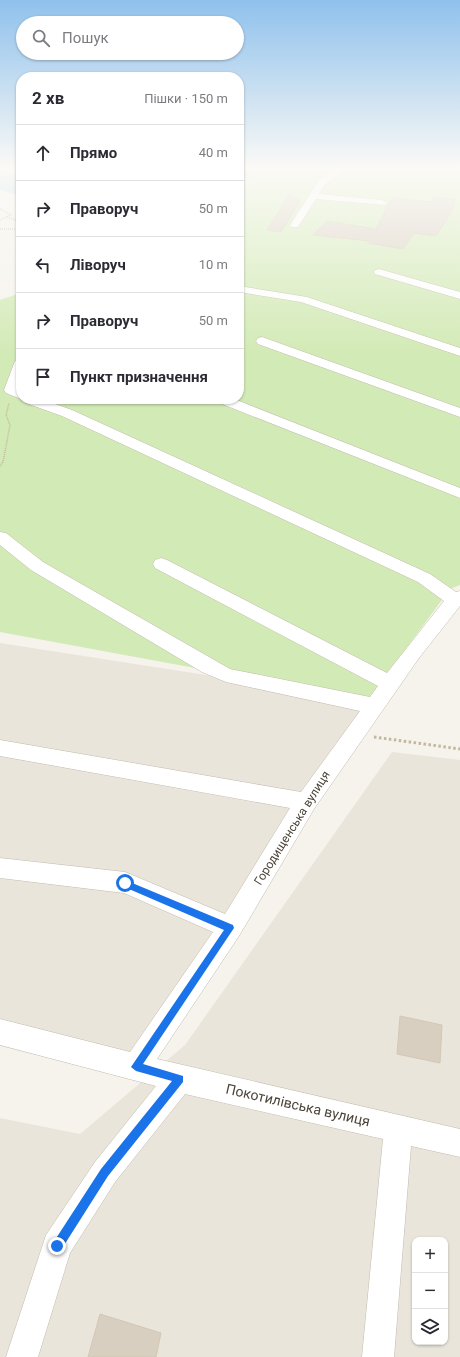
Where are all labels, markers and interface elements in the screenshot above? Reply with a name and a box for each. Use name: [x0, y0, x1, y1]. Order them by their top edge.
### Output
search box: [16, 16, 244, 60]
icon: search: [30, 27, 52, 49]
text: Пошук: [62, 29, 109, 47]
text: 2 хв: [32, 88, 64, 108]
text: Пішки · 150 m: [144, 91, 228, 106]
icon: ahead: [32, 142, 54, 164]
text: Прямо: [70, 144, 117, 162]
text: 40 m: [199, 145, 228, 160]
icon: right: [32, 198, 54, 220]
text: Праворуч: [70, 200, 138, 218]
text: 50 m: [199, 201, 228, 216]
icon: left: [32, 254, 54, 276]
text: Ліворуч: [70, 256, 126, 274]
text: 10 m: [199, 257, 228, 272]
icon: right: [32, 310, 54, 332]
text: Праворуч: [70, 312, 138, 330]
text: 50 m: [199, 313, 228, 328]
icon: arrive: [32, 366, 54, 388]
text: Пункт призначення: [70, 368, 208, 386]
street label: Городищенська вулиця: [251, 768, 333, 888]
route start: [116, 874, 134, 892]
street label: Покотилівська вулиця: [224, 1081, 372, 1129]
route end: [48, 1237, 66, 1255]
map controls: [412, 1237, 448, 1345]
button: +: [412, 1237, 448, 1273]
button: −: [412, 1273, 448, 1309]
button: layers: [412, 1309, 448, 1345]

